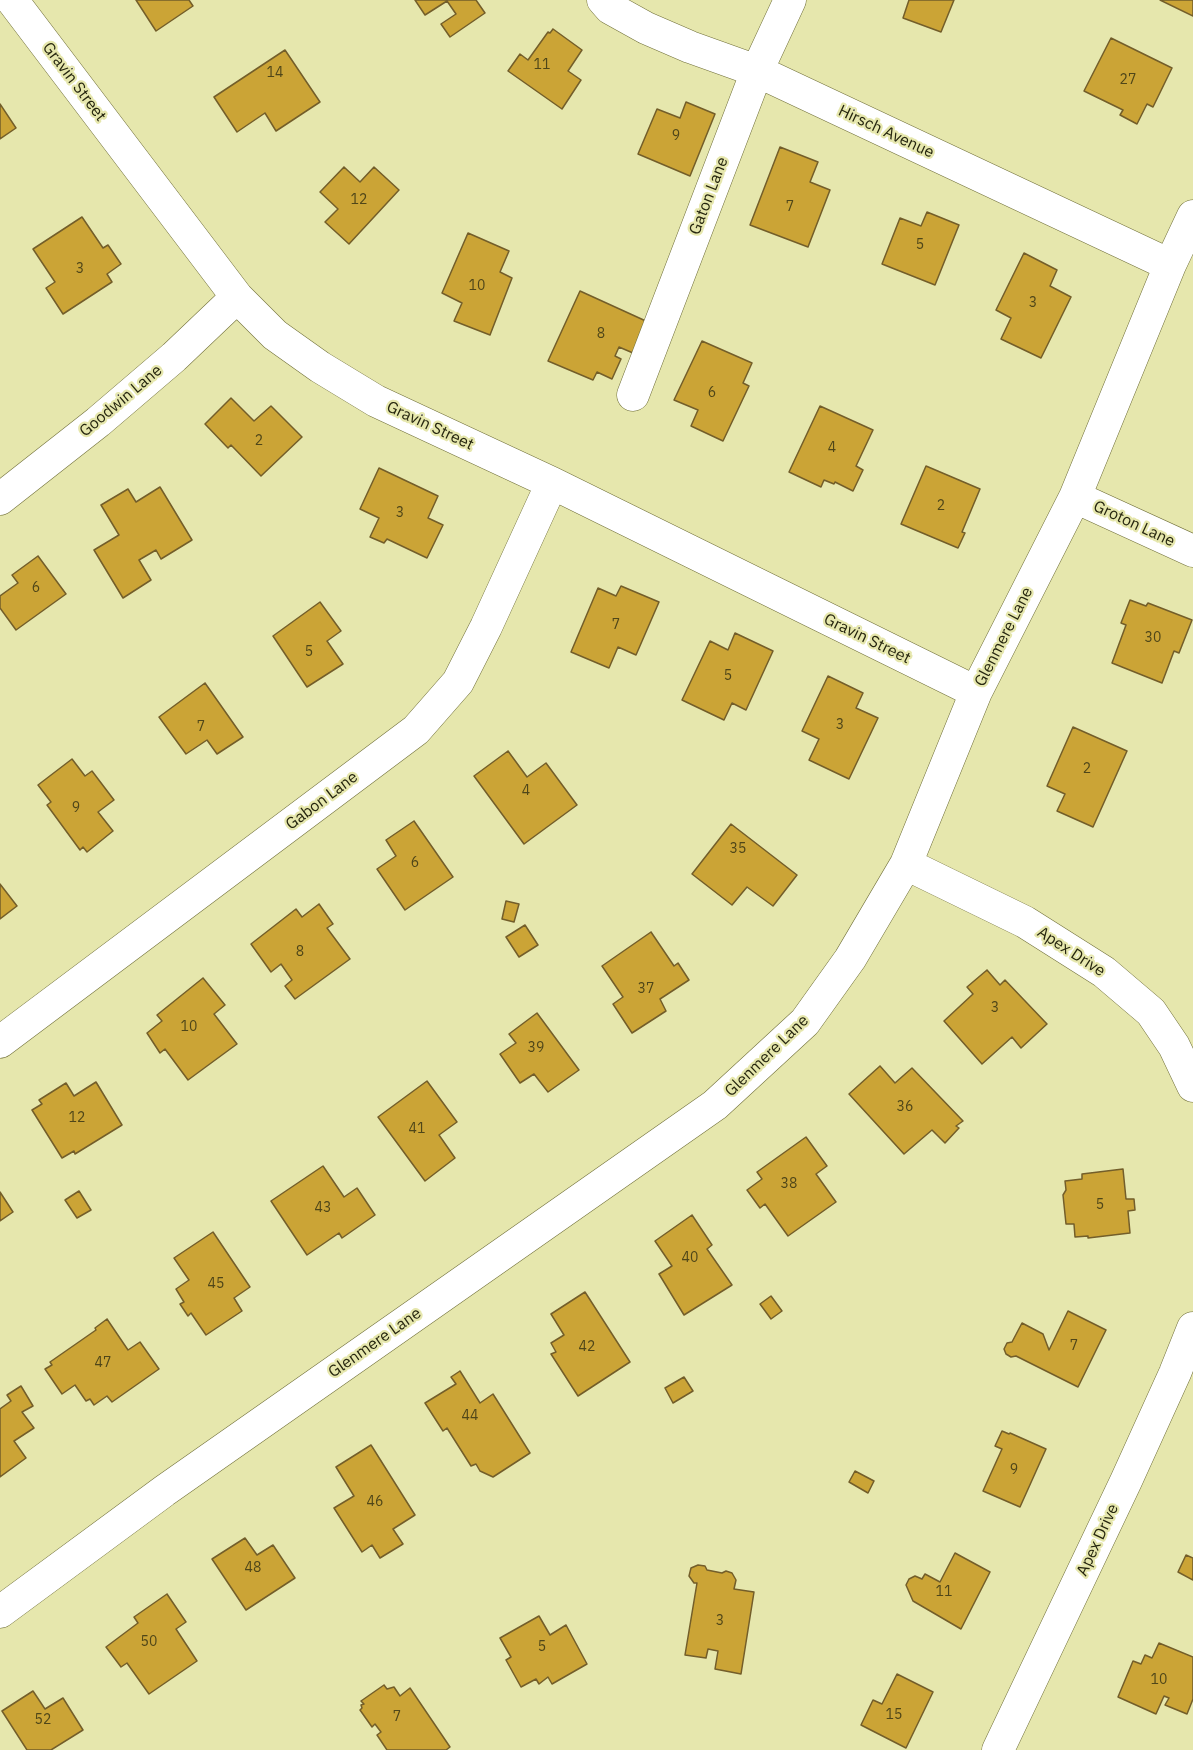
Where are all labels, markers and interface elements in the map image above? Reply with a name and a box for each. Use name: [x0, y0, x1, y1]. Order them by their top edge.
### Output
street label: Gravin Street: [38, 39, 110, 125]
house number: 11: [534, 57, 550, 73]
house number: 14: [267, 65, 283, 81]
house number: 27: [1120, 72, 1136, 88]
street label: Hirsch Avenue: [835, 101, 937, 163]
house number: 9: [672, 128, 680, 144]
street label: Gaton Lane: [685, 155, 733, 237]
house number: 12: [351, 192, 367, 208]
house number: 7: [786, 199, 794, 215]
house number: 5: [916, 237, 924, 253]
house number: 3: [76, 261, 84, 277]
house number: 10: [469, 278, 485, 294]
house number: 3: [1029, 295, 1037, 311]
house number: 8: [597, 326, 605, 342]
street label: Goodwin Lane: [76, 361, 166, 441]
house number: 6: [708, 385, 716, 401]
street label: Gravin Street: [383, 397, 477, 455]
house number: 2: [255, 433, 263, 449]
house number: 4: [828, 440, 836, 456]
street label: Groton Lane: [1090, 497, 1178, 551]
house number: 2: [937, 498, 945, 514]
house number: 3: [396, 505, 404, 521]
house number: 6: [32, 580, 40, 596]
street label: Glenmere Lane: [971, 584, 1037, 690]
street label: Gravin Street: [821, 610, 913, 668]
house number: 7: [612, 617, 620, 633]
house number: 30: [1145, 630, 1161, 646]
house number: 5: [305, 644, 313, 660]
house number: 5: [724, 668, 732, 684]
house number: 3: [836, 717, 844, 733]
house number: 7: [197, 719, 205, 735]
house number: 2: [1083, 761, 1091, 777]
street label: Gabon Lane: [282, 768, 362, 834]
house number: 4: [522, 783, 530, 799]
house number: 9: [72, 800, 80, 816]
house number: 35: [730, 841, 746, 857]
house number: 6: [411, 855, 419, 871]
street label: Apex Drive: [1033, 923, 1109, 981]
house number: 8: [296, 944, 304, 960]
house number: 37: [638, 981, 654, 997]
house number: 3: [991, 1000, 999, 1016]
street label: Glenmere Lane: [721, 1011, 813, 1101]
house number: 10: [181, 1019, 197, 1035]
house number: 39: [528, 1040, 544, 1056]
house number: 36: [897, 1099, 913, 1115]
house number: 12: [69, 1110, 85, 1126]
house number: 41: [409, 1121, 425, 1137]
house number: 38: [781, 1176, 797, 1192]
house number: 5: [1096, 1197, 1104, 1213]
house number: 43: [315, 1200, 331, 1216]
house number: 40: [682, 1250, 698, 1266]
house number: 45: [208, 1276, 224, 1292]
street label: Glenmere Lane: [325, 1304, 425, 1382]
house number: 7: [1070, 1338, 1078, 1354]
house number: 42: [579, 1339, 595, 1355]
house number: 47: [95, 1355, 111, 1371]
house number: 44: [462, 1408, 478, 1424]
house number: 9: [1010, 1462, 1018, 1478]
house number: 46: [367, 1494, 383, 1510]
street label: Apex Drive: [1073, 1501, 1123, 1579]
house number: 48: [245, 1560, 261, 1576]
house number: 11: [936, 1584, 952, 1600]
house number: 3: [716, 1613, 724, 1629]
house number: 50: [141, 1634, 157, 1650]
house number: 5: [538, 1639, 546, 1655]
house number: 10: [1151, 1672, 1167, 1688]
house number: 15: [886, 1707, 902, 1723]
house number: 7: [393, 1709, 401, 1725]
house number: 52: [35, 1712, 51, 1728]

